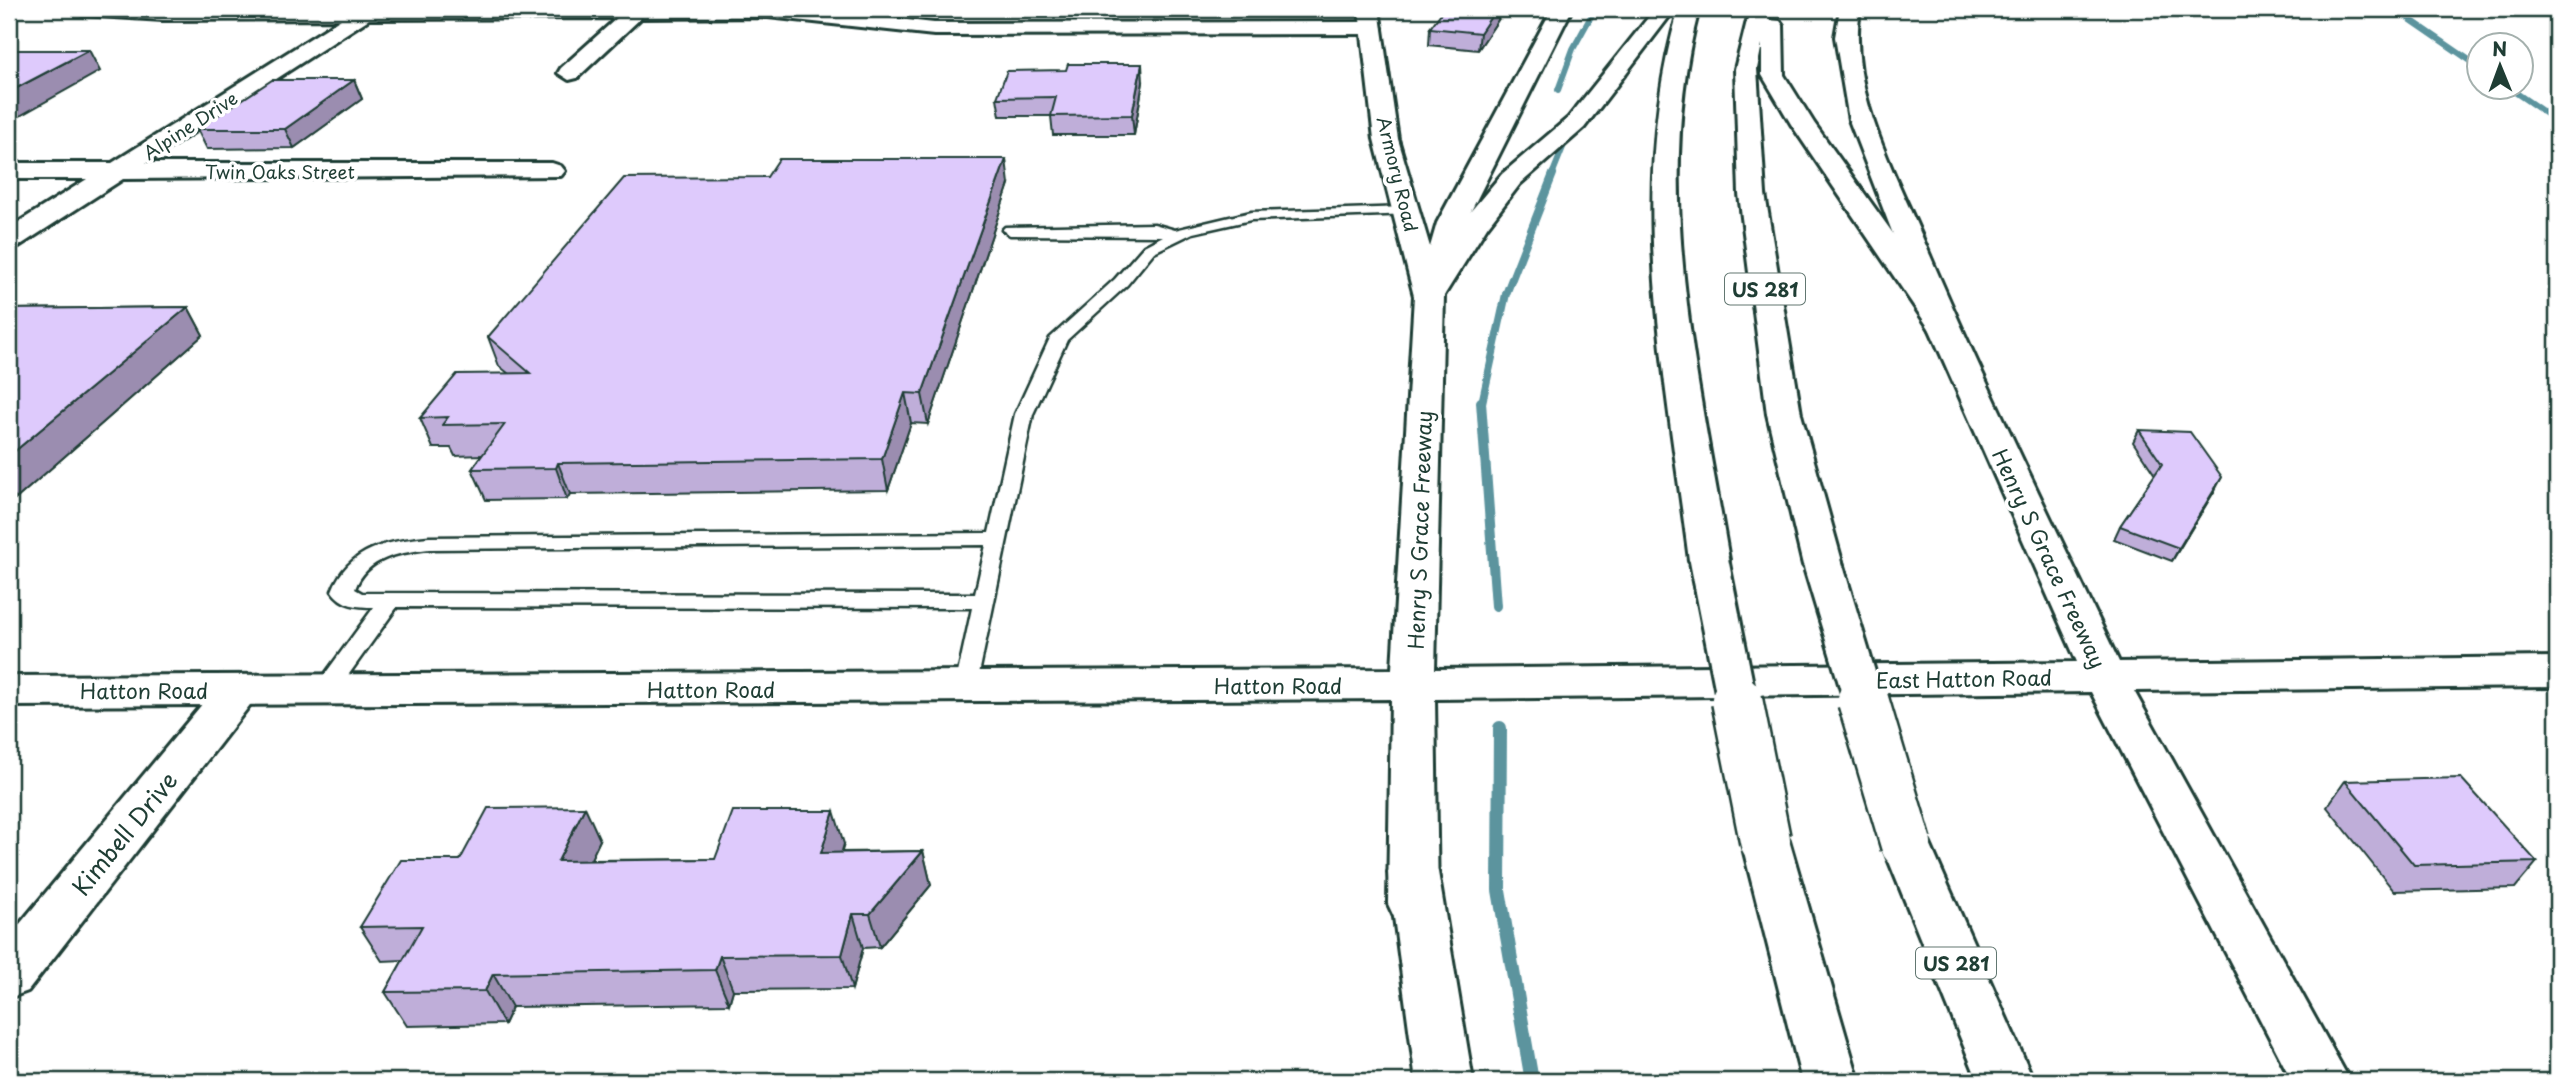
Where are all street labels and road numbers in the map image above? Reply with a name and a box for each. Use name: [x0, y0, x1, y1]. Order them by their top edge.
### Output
street label: Alpine Drive: [137, 84, 243, 166]
street label: Armory Road: [1371, 114, 1425, 234]
street label: Twin Oaks Street: [205, 158, 355, 185]
road number: US 281: [1725, 274, 1805, 304]
street label: Henry S Grace Freeway: [1399, 410, 1439, 650]
street label: Henry S Grace Freeway: [1985, 443, 2115, 673]
street label: East Hatton Road: [1876, 660, 2052, 696]
street label: Hatton Road: [1214, 669, 1342, 701]
street label: Hatton Road: [647, 673, 775, 705]
street label: Hatton Road: [80, 674, 208, 706]
street label: Kimbell Drive: [63, 763, 185, 903]
road number: US 281: [1916, 948, 1996, 979]

